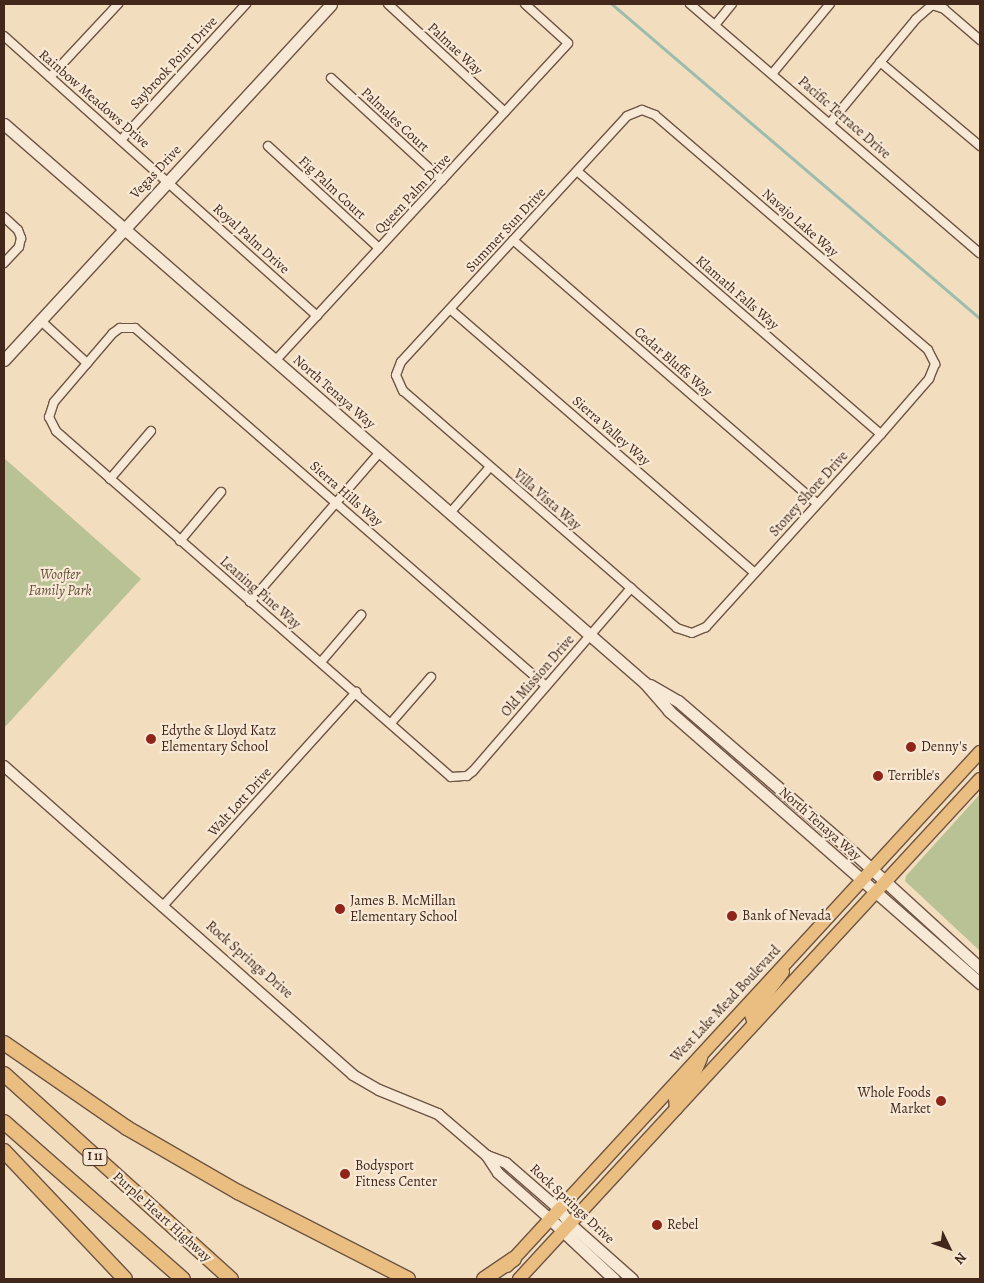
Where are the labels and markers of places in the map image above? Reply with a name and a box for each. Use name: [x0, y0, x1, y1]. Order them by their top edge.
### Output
place label: Edythe & Lloyd Katz Elementary School: [161, 723, 276, 756]
marker: Edythe & Lloyd Katz Elementary School: [145, 733, 157, 745]
place label: Denny's: [921, 739, 967, 755]
marker: Denny's: [905, 741, 917, 753]
place label: Terrible's: [888, 768, 940, 784]
marker: Terrible's: [872, 770, 884, 782]
place label: James B. McMillan Elementary School: [350, 893, 457, 926]
marker: James B. McMillan Elementary School: [334, 903, 346, 915]
place label: Bank of Nevada: [742, 908, 831, 924]
marker: Bank of Nevada: [726, 910, 738, 922]
place label: Whole Foods Market: [858, 1085, 931, 1118]
marker: Whole Foods Market: [935, 1095, 947, 1107]
place label: Bodysport Fitness Center: [355, 1158, 437, 1190]
marker: Bodysport Fitness Center: [339, 1168, 351, 1180]
place label: Rebel: [667, 1217, 698, 1233]
marker: Rebel: [651, 1219, 663, 1231]

